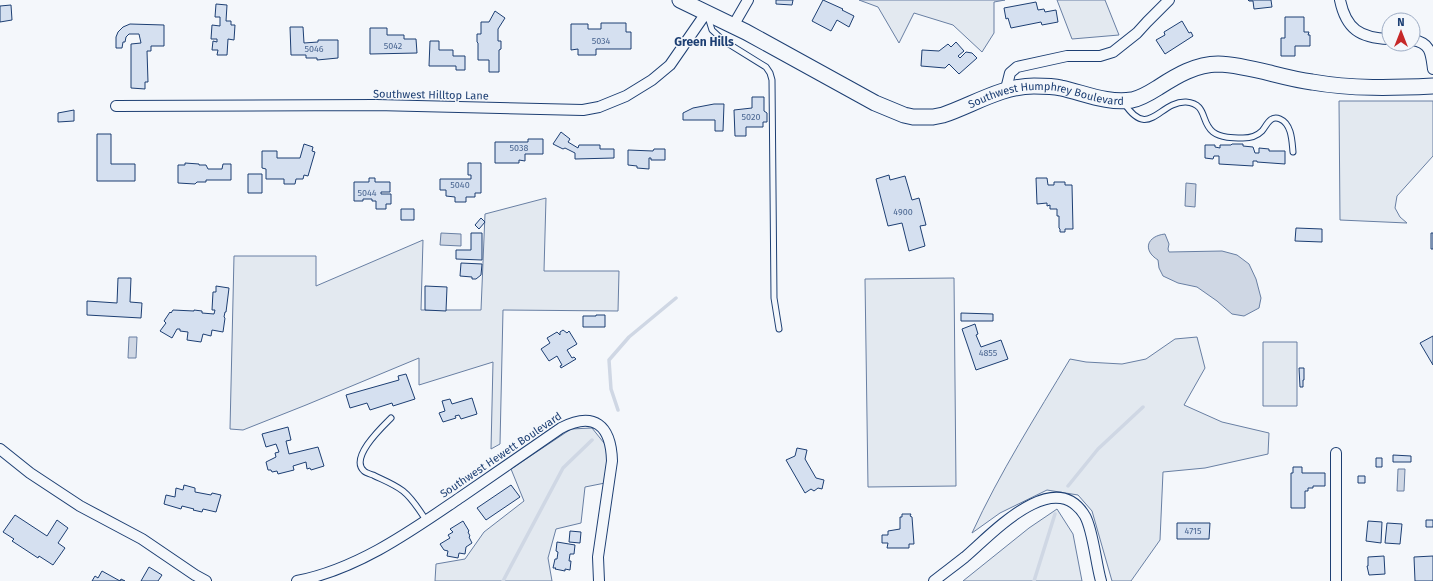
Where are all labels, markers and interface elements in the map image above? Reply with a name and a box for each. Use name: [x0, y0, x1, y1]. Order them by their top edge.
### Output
north arrow: [1381, 12, 1421, 52]
text: N: [1397, 16, 1405, 29]
district label: Green Hills: [674, 35, 734, 49]
house number: 5034: [592, 36, 611, 46]
house number: 5042: [384, 41, 402, 51]
house number: 5046: [304, 44, 324, 54]
street label: Southwest Humphrey Boulevard: [966, 79, 1124, 111]
street label: Southwest Hilltop Lane: [373, 87, 489, 103]
house number: 5020: [742, 112, 760, 122]
house number: 5038: [510, 143, 528, 153]
house number: 5040: [450, 180, 470, 190]
house number: 5044: [357, 188, 377, 198]
house number: 4900: [893, 207, 913, 217]
house number: 4855: [979, 348, 998, 358]
street label: Southwest Hewett Boulevard: [438, 409, 564, 501]
house number: 4715: [1185, 526, 1202, 536]

